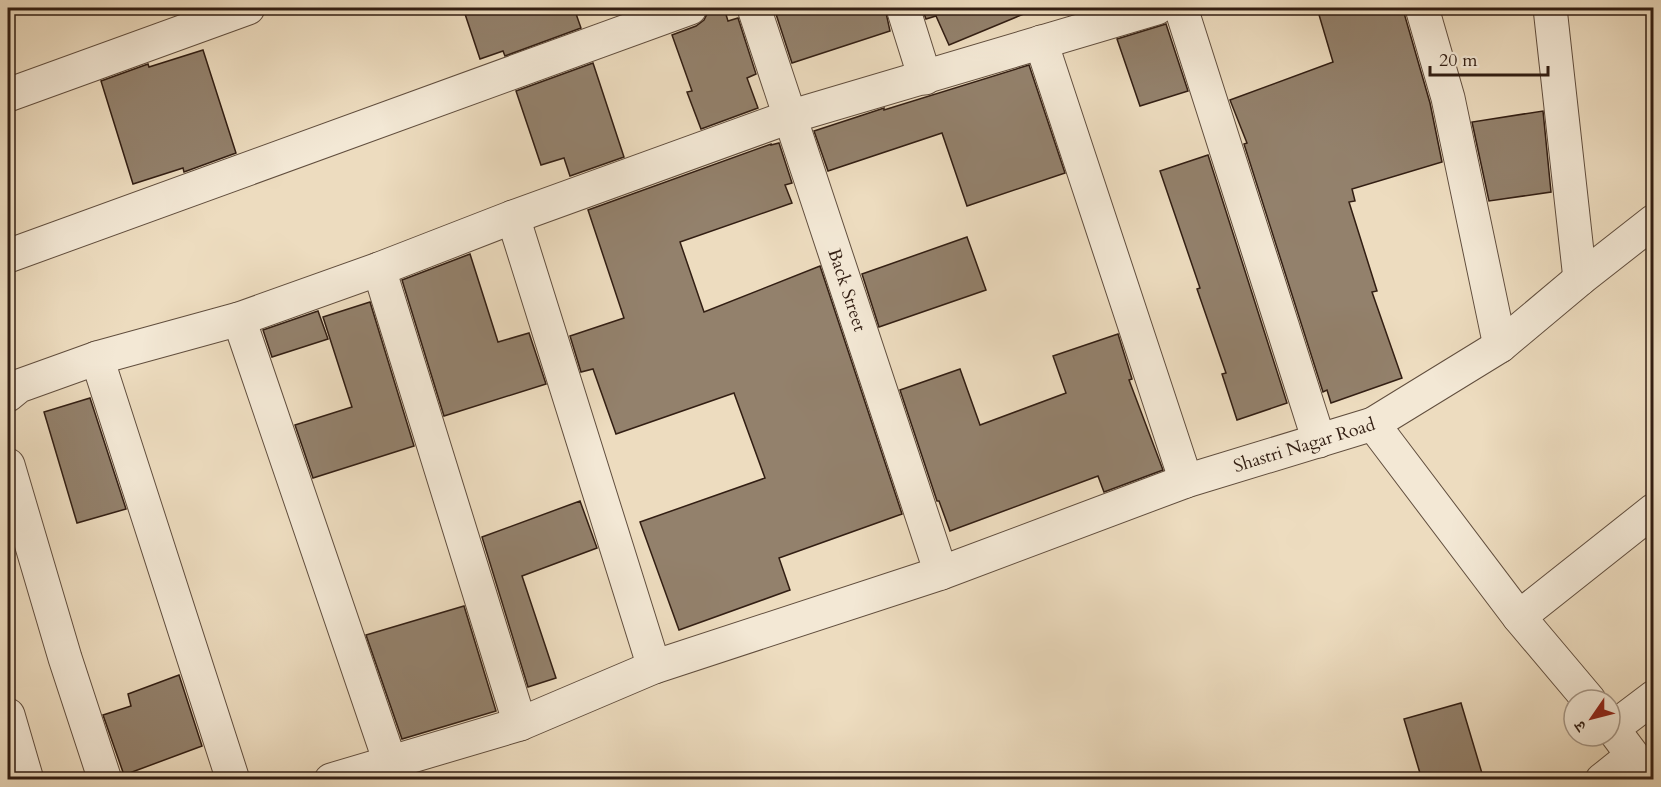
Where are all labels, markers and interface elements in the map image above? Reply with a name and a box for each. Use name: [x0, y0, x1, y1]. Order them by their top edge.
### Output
scale bar: [1430, 39, 1548, 77]
text: 20 m: [1439, 48, 1478, 73]
street label: Back Street: [821, 245, 872, 335]
street label: Shastri Nagar Road: [1230, 412, 1379, 479]
north arrow: [1562, 688, 1622, 748]
text: उ: [1568, 715, 1592, 736]

